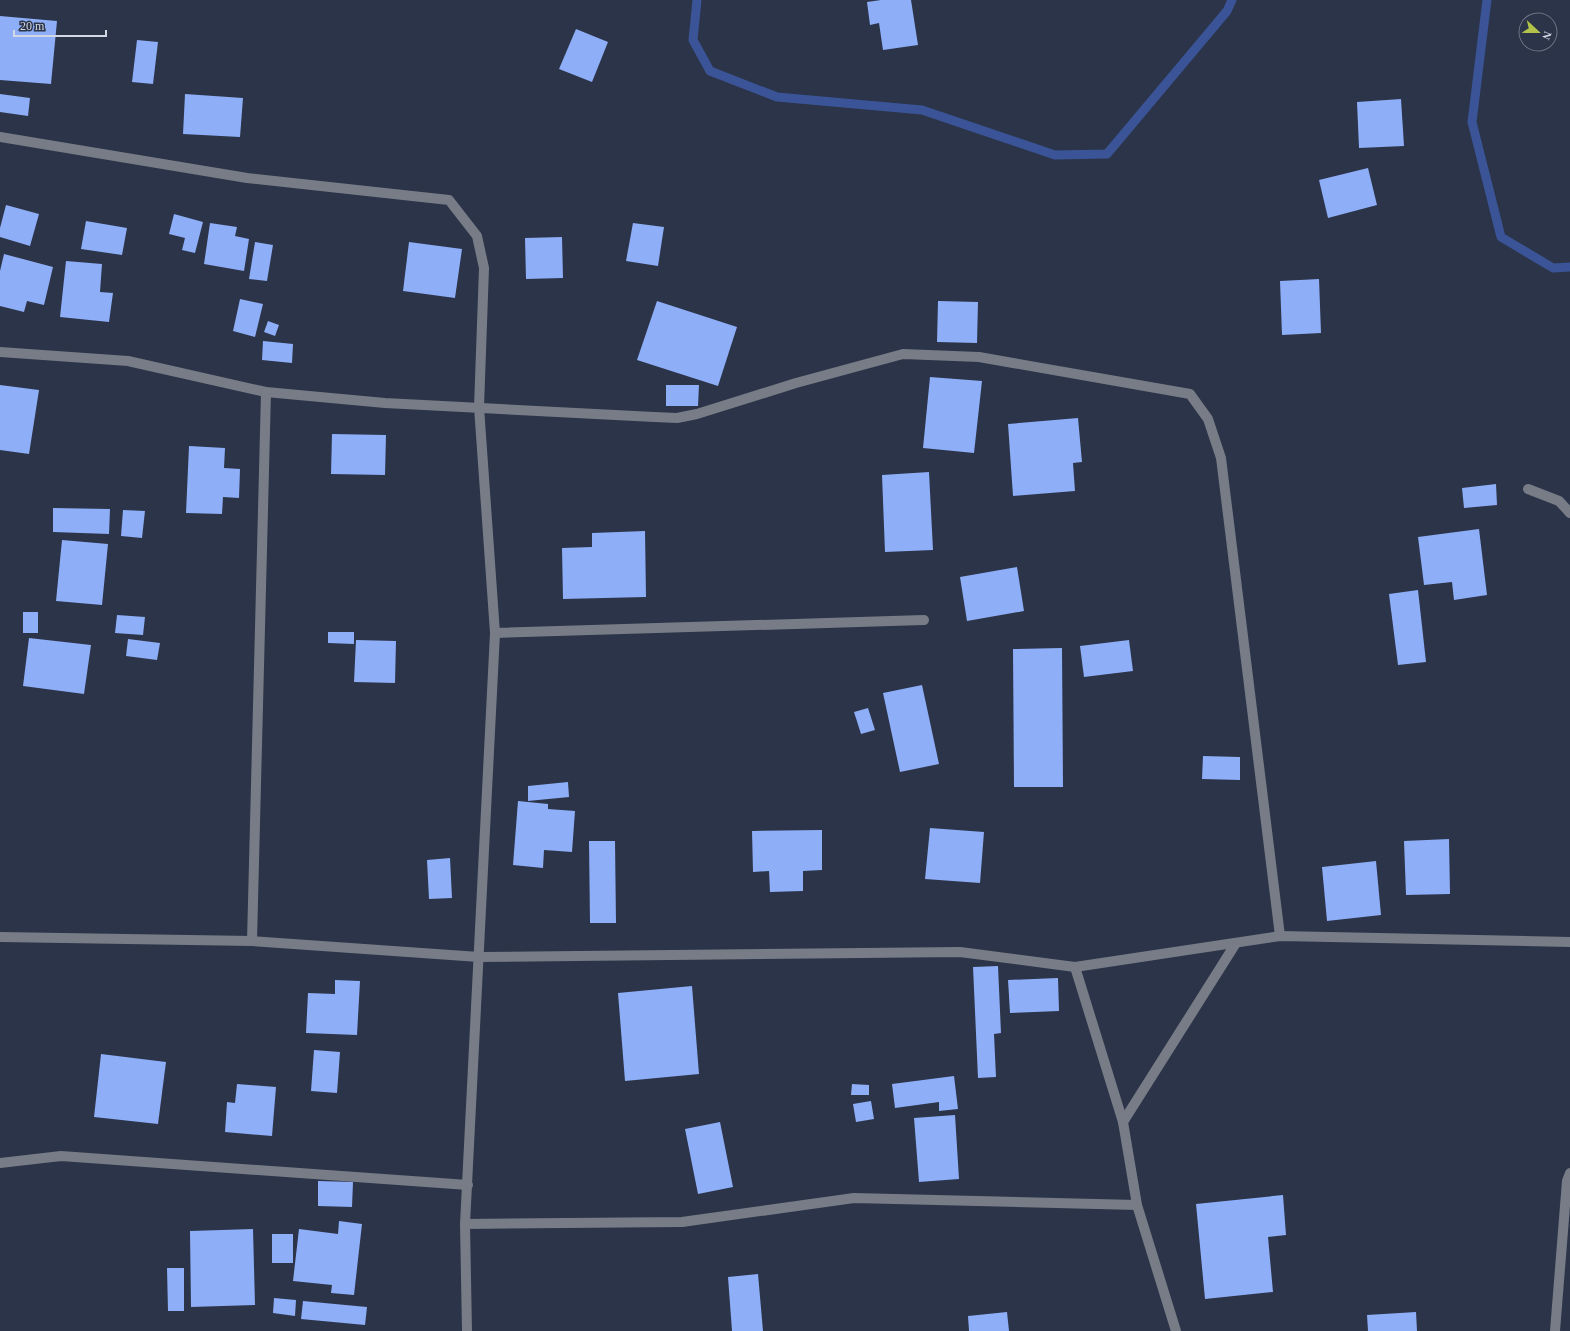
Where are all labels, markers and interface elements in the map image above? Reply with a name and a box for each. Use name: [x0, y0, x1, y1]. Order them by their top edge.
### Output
scale bar: [14, 12, 106, 38]
north arrow: [1518, 12, 1558, 52]
text: 20 m: [20, 19, 45, 33]
text: N: [1540, 30, 1554, 42]

